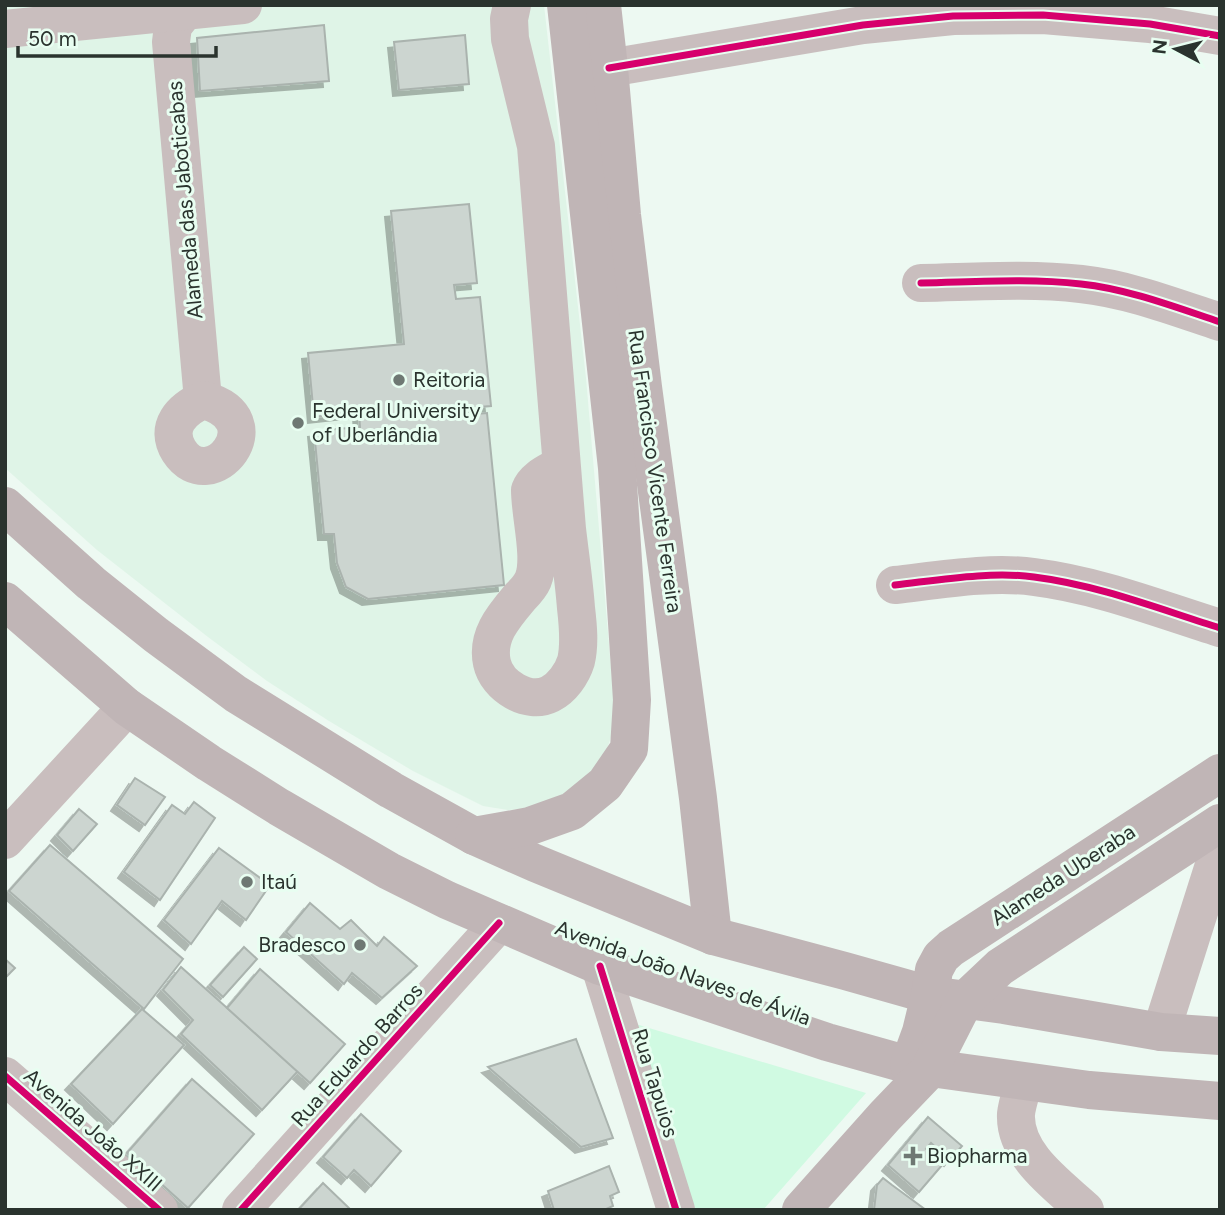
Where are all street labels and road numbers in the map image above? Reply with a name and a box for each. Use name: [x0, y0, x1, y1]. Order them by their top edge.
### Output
street label: Alameda das Jaboticabas: [162, 80, 207, 320]
street label: Rua Francisco Vicente Ferreira: [623, 328, 688, 614]
street label: Alameda Uberaba: [986, 819, 1139, 930]
street label: Avenida João Naves de Ávila: [552, 915, 814, 1030]
street label: Rua Eduardo Barros: [286, 978, 428, 1132]
street label: Rua Tapuios: [627, 1025, 684, 1140]
street label: Avenida João XXIII: [19, 1063, 168, 1196]

